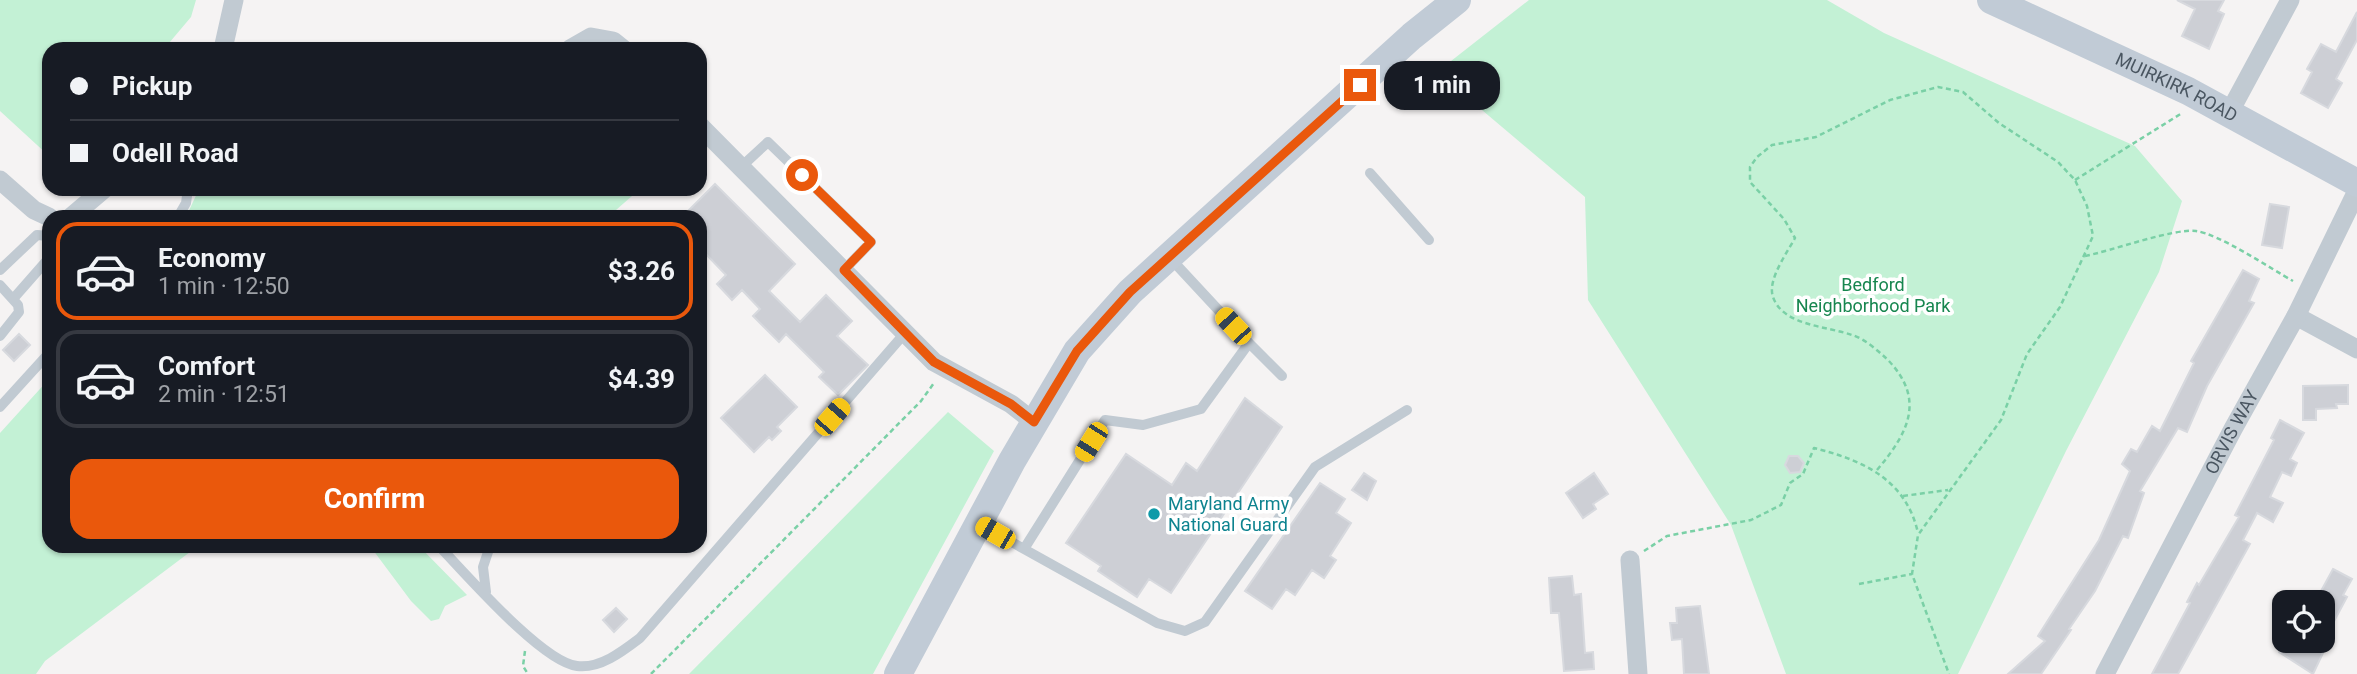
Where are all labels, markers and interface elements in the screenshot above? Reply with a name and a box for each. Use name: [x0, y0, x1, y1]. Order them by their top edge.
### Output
street label: MUIRKIRK ROAD: [2112, 48, 2241, 126]
callout: 1 min: [1384, 60, 1500, 110]
route end: [1344, 69, 1376, 101]
text: Pickup: [112, 71, 192, 101]
text: 1 min: [1413, 72, 1471, 99]
text: Odell Road: [112, 138, 239, 168]
route start: [786, 159, 818, 191]
icon: car: [74, 240, 137, 303]
text: Economy: [158, 243, 265, 273]
text: $3.26: [608, 256, 675, 286]
text: 1 min · 12:50: [158, 273, 290, 300]
park label: Bedford Neighborhood Park: [1796, 274, 1951, 316]
car: [1211, 303, 1256, 349]
icon: car: [74, 348, 137, 411]
text: Comfort: [158, 351, 255, 381]
text: $4.39: [608, 364, 675, 394]
text: 2 min · 12:51: [158, 381, 290, 408]
street label: ORVIS WAY: [2200, 386, 2263, 478]
car: [811, 394, 854, 440]
car: [1071, 419, 1112, 465]
button: Confirm: [70, 459, 679, 539]
place label: Maryland Army National Guard: [1168, 493, 1290, 535]
marker: Maryland Army National Guard: [1146, 506, 1162, 522]
car: [972, 513, 1019, 553]
map controls: [2272, 590, 2335, 653]
button: locate: [2272, 590, 2335, 653]

